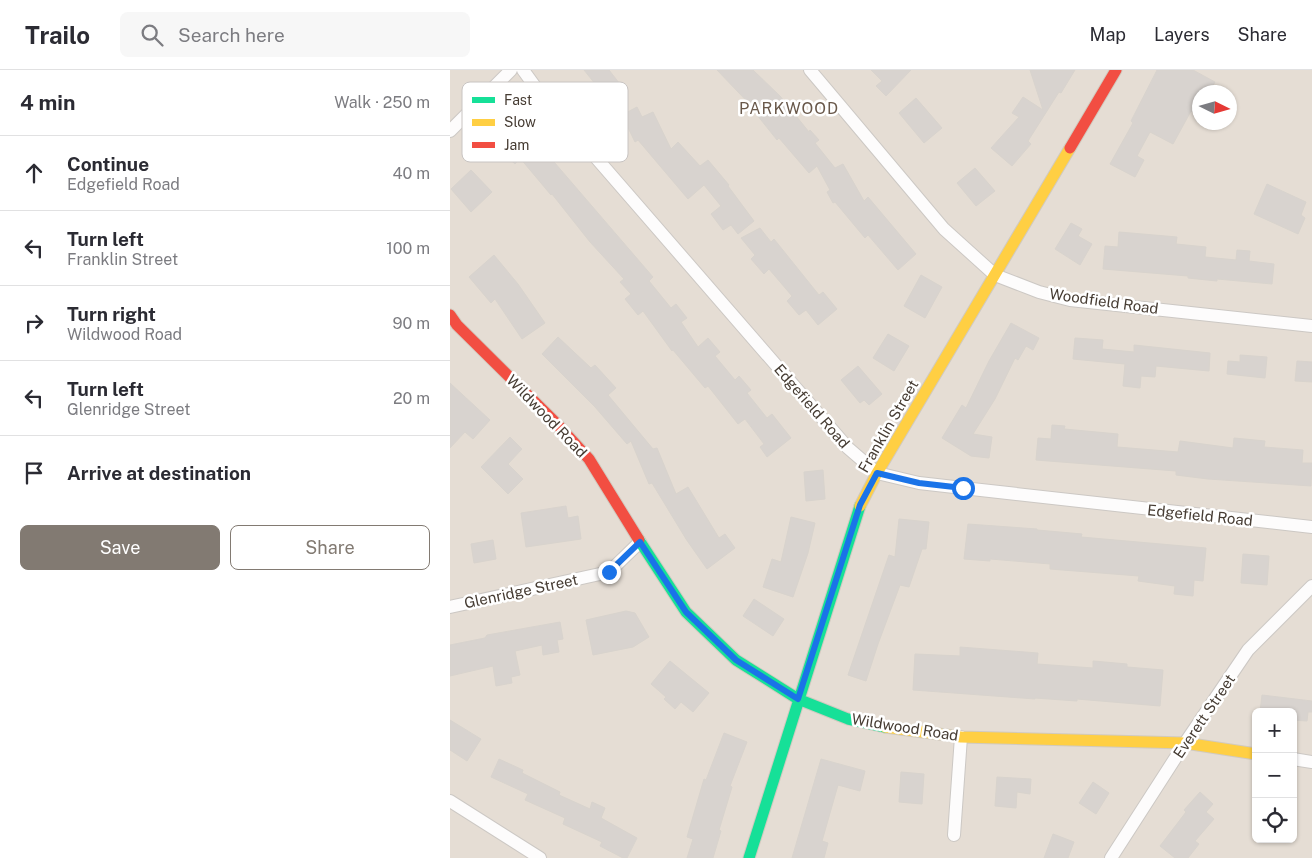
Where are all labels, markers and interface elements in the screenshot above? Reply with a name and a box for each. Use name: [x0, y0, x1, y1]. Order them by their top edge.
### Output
search box: [120, 12, 470, 57]
text: Trailo: [25, 21, 90, 49]
icon: search: [138, 21, 166, 49]
text: Search here: [178, 24, 285, 46]
text: Map: [1090, 24, 1126, 45]
text: Layers: [1154, 24, 1210, 45]
text: Share: [1238, 24, 1287, 45]
legend: [462, 82, 628, 162]
north arrow: [1192, 85, 1237, 130]
text: 4 min: [20, 90, 75, 115]
text: Fast: [504, 92, 532, 108]
text: Walk · 250 m: [334, 93, 430, 112]
district label: PARKWOOD: [739, 99, 839, 118]
text: Slow: [504, 114, 536, 130]
text: Jam: [504, 137, 529, 153]
text: Continue: [67, 153, 149, 175]
icon: ahead: [20, 159, 48, 187]
text: 40 m: [392, 164, 430, 183]
text: Edgefield Road: [67, 175, 180, 194]
text: Turn left: [67, 228, 144, 250]
icon: left: [20, 234, 48, 262]
text: 100 m: [386, 239, 430, 258]
text: Franklin Street: [67, 250, 178, 269]
street label: Woodfield Road: [1048, 285, 1160, 317]
text: Turn right: [67, 303, 156, 325]
icon: right: [20, 309, 48, 337]
text: 90 m: [393, 314, 430, 333]
text: Wildwood Road: [67, 325, 182, 344]
street label: Edgefield Road: [771, 360, 853, 452]
street label: Wildwood Road: [503, 371, 591, 461]
street label: Franklin Street: [855, 376, 922, 475]
text: Turn left: [67, 378, 144, 400]
icon: left: [20, 384, 48, 412]
text: 20 m: [393, 389, 430, 408]
text: Glenridge Street: [67, 400, 190, 419]
icon: arrive: [20, 459, 48, 487]
text: Arrive at destination: [67, 462, 251, 484]
route start: [952, 477, 975, 500]
street label: Edgefield Road: [1146, 501, 1254, 529]
button: Save: [20, 525, 220, 570]
button: Share: [230, 525, 430, 570]
route end: [598, 561, 621, 584]
street label: Glenridge Street: [463, 571, 580, 611]
street label: Everett Street: [1170, 671, 1238, 761]
map controls: [1252, 708, 1297, 843]
button: +: [1252, 708, 1297, 753]
street label: Wildwood Road: [850, 710, 960, 744]
button: −: [1252, 753, 1297, 798]
button: locate: [1252, 798, 1297, 843]

